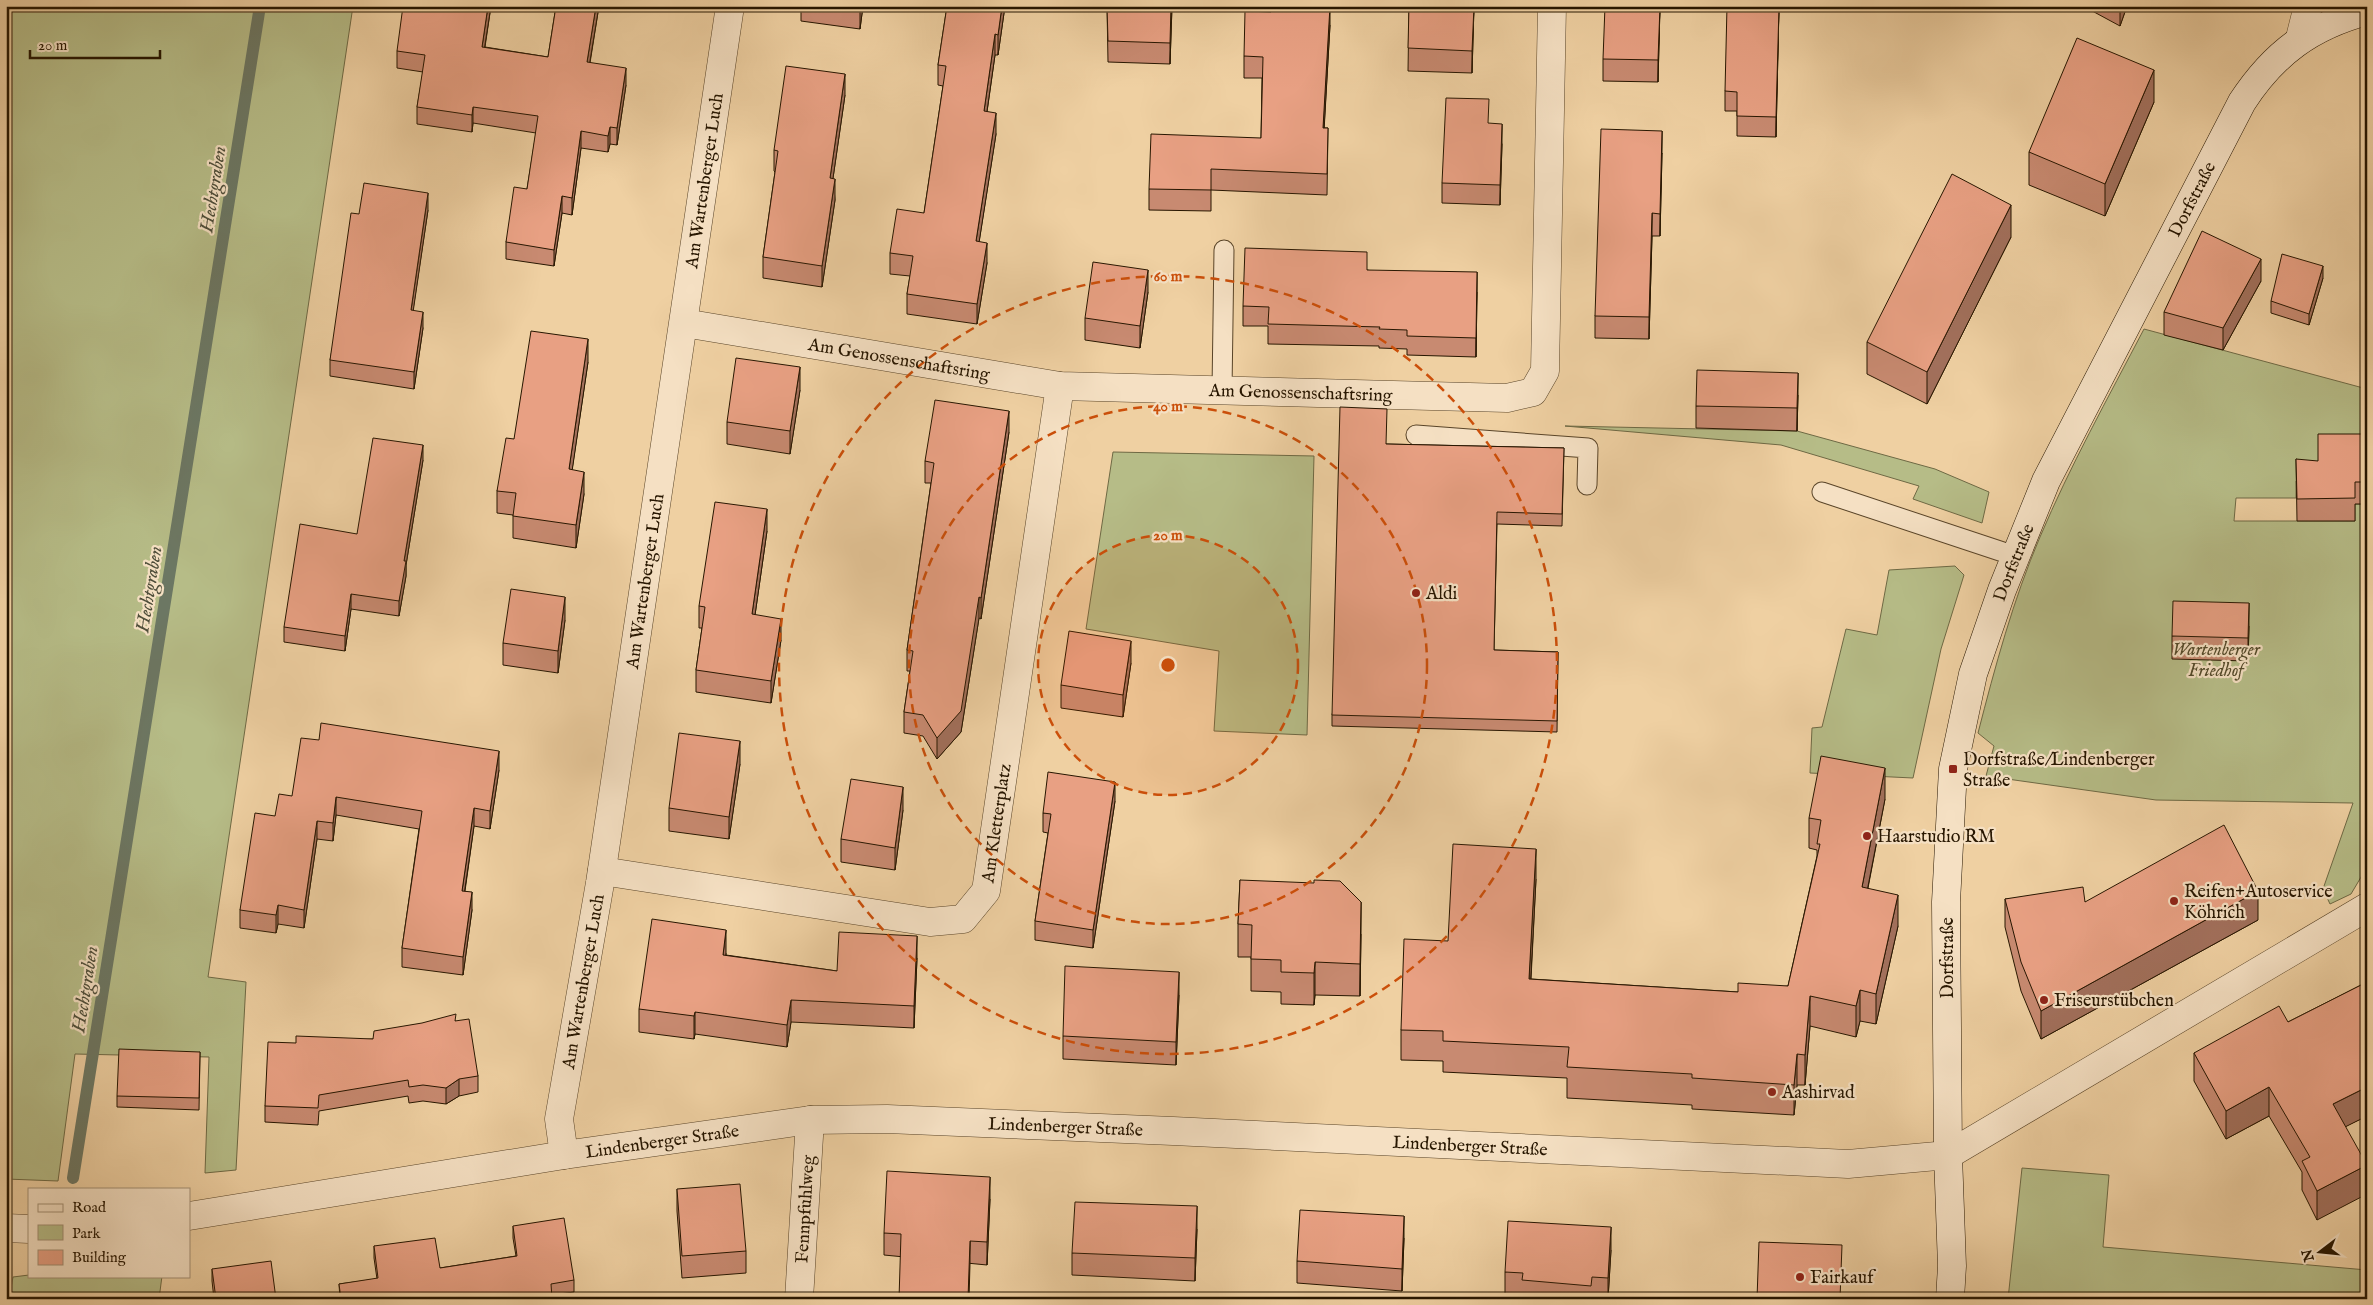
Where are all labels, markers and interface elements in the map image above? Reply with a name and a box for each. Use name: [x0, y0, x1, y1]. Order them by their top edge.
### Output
scale bar: [30, 28, 160, 60]
text: 20 m: [38, 36, 68, 55]
street label: Am Wartenberger Luch: [681, 91, 730, 271]
water label: Hechtgraben: [195, 144, 233, 235]
street label: Dorfstraße: [2164, 158, 2222, 242]
text: 60 m: [1154, 267, 1183, 286]
street label: Am Genossenschaftsring: [805, 334, 991, 387]
street label: Am Genossenschaftsring: [1208, 380, 1393, 408]
text: 40 m: [1153, 397, 1183, 416]
street label: Am Wartenberger Luch: [622, 492, 671, 672]
street label: Dorfstraße: [1989, 521, 2040, 605]
text: 20 m: [1153, 526, 1183, 545]
water label: Hechtgraben: [131, 544, 169, 635]
place label: Aldi: [1425, 583, 1458, 606]
marker: Aldi: [1410, 587, 1422, 599]
park label: Wartenberger Friedhof: [2172, 639, 2261, 683]
centre of rings: [1159, 656, 1177, 674]
place label: Dorfstraße/Lindenberger Straße: [1963, 749, 2155, 793]
street label: Am Kletterplatz: [977, 762, 1018, 885]
marker: Dorfstraße/Lindenberger Straße: [1947, 763, 1959, 775]
place label: Haarstudio RM: [1877, 826, 1995, 849]
marker: Haarstudio RM: [1861, 830, 1873, 842]
place label: Reifen+Autoservice Köhrich: [2184, 881, 2332, 925]
street label: Am Wartenberger Luch: [558, 892, 611, 1072]
marker: Reifen+Autoservice Köhrich: [2168, 895, 2180, 907]
street label: Dorfstraße: [1937, 917, 1960, 999]
water label: Hechtgraben: [67, 944, 105, 1035]
place label: Friseurstübchen: [2054, 990, 2174, 1013]
marker: Friseurstübchen: [2038, 994, 2050, 1006]
place label: Aashirvad: [1781, 1082, 1855, 1105]
marker: Aashirvad: [1766, 1086, 1778, 1098]
street label: Lindenberger Straße: [987, 1113, 1143, 1143]
street label: Lindenberger Straße: [584, 1120, 741, 1165]
street label: Lindenberger Straße: [1392, 1132, 1548, 1162]
street label: Fennpfuhlweg: [791, 1154, 821, 1264]
legend: [28, 1188, 190, 1278]
text: Road: [72, 1198, 107, 1217]
text: Park: [72, 1224, 102, 1243]
north arrow: [2296, 1228, 2346, 1278]
text: N: [2298, 1247, 2319, 1265]
text: Building: [72, 1248, 127, 1267]
place label: Fairkauf: [1810, 1267, 1877, 1290]
marker: Fairkauf: [1794, 1271, 1806, 1283]

